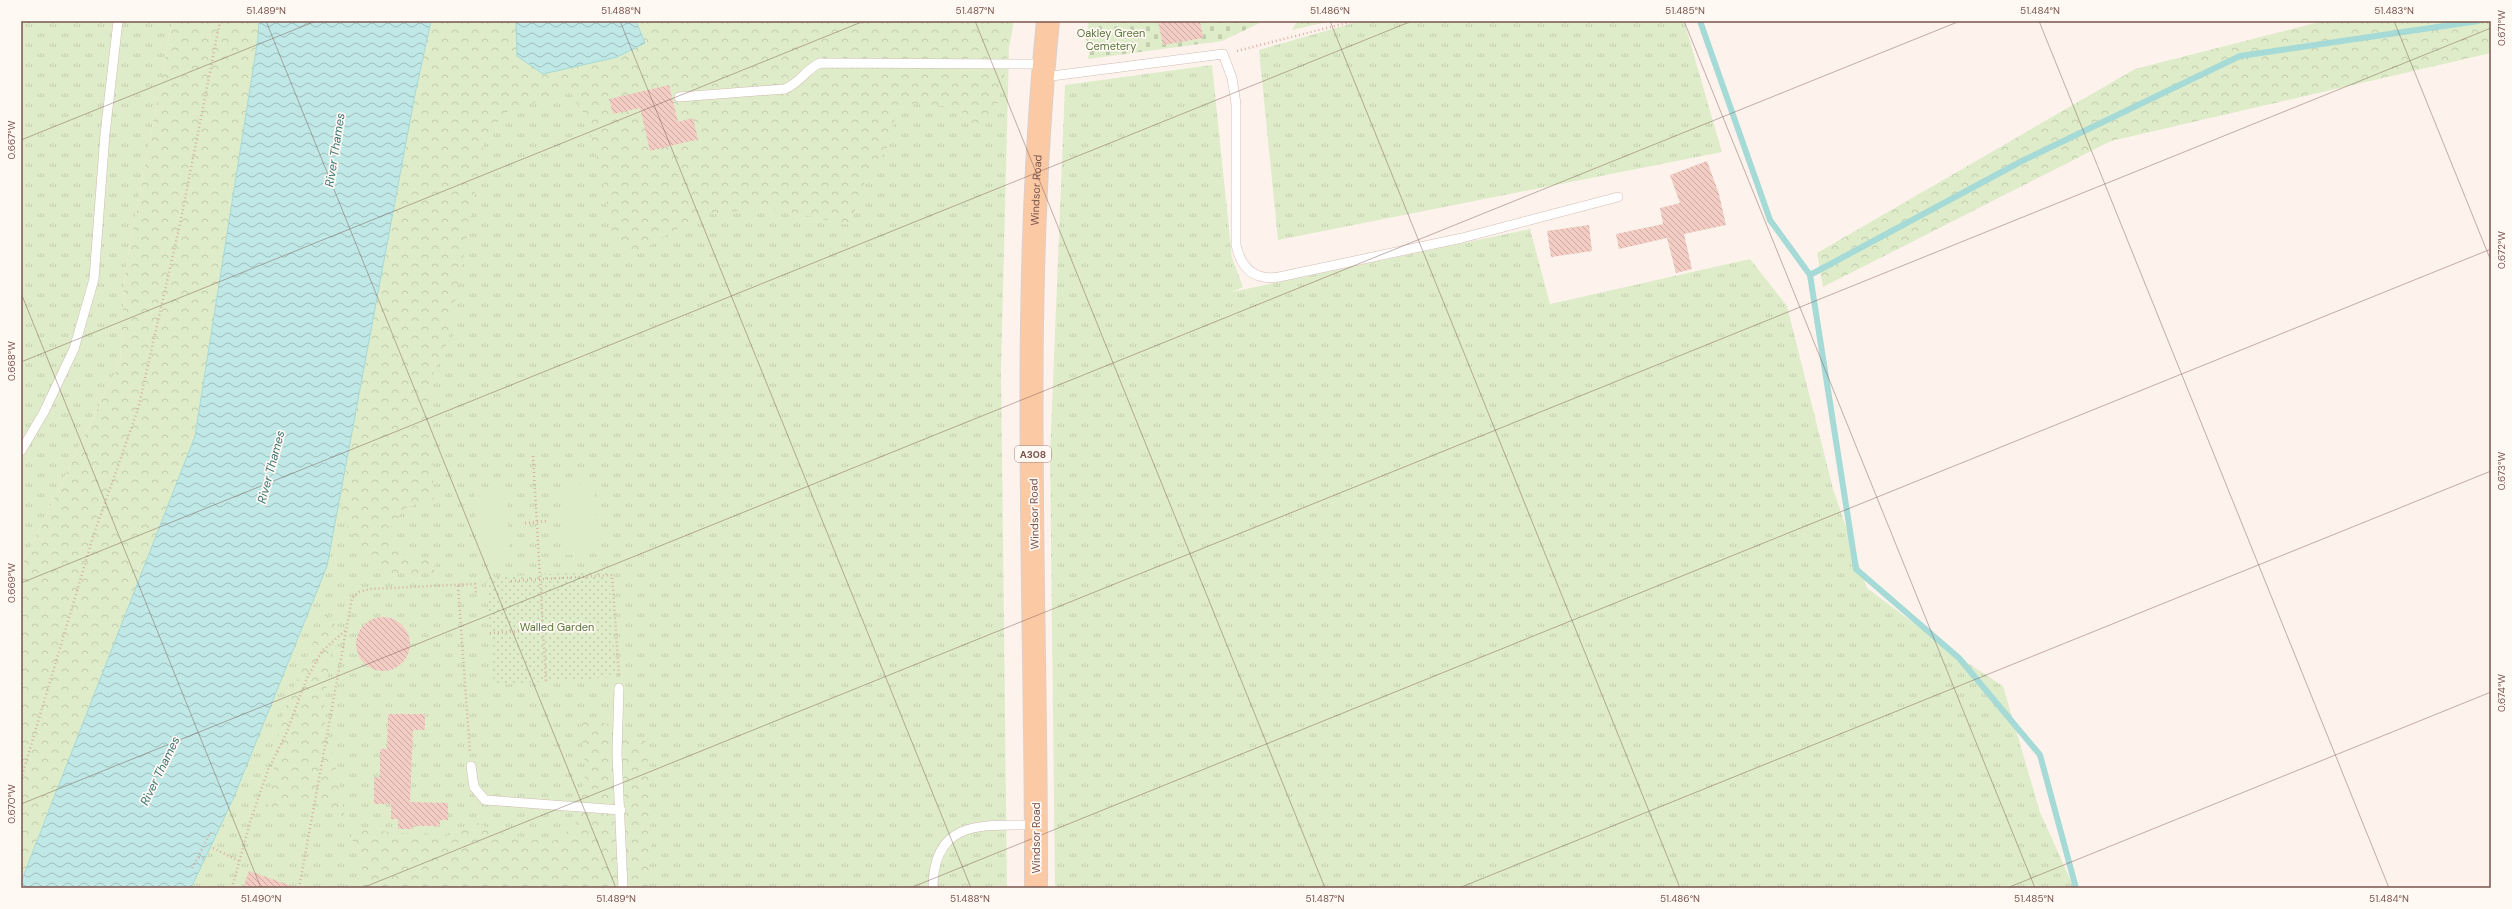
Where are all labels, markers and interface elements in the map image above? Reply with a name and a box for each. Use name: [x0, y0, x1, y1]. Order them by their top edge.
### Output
text: 51.489°N: [246, 4, 286, 17]
text: 51.488°N: [601, 4, 641, 17]
text: 51.487°N: [956, 4, 994, 17]
text: 51.486°N: [1310, 4, 1350, 17]
text: 51.485°N: [1665, 4, 1705, 17]
text: 51.484°N: [2020, 4, 2060, 17]
text: 51.483°N: [2374, 4, 2414, 17]
text: 0.671°W: [2495, 10, 2508, 46]
park label: Oakley Green Cemetery: [1077, 26, 1145, 53]
water label: River Thames: [321, 112, 349, 188]
text: 0.667°W: [5, 120, 18, 159]
street label: Windsor Road: [1027, 154, 1045, 226]
text: 0.672°W: [2495, 231, 2508, 269]
text: 0.668°W: [5, 341, 18, 381]
water label: River Thames: [254, 429, 288, 505]
road number: A308: [1015, 446, 1051, 462]
text: 0.673°W: [2495, 452, 2508, 490]
street label: Windsor Road: [1026, 478, 1042, 550]
text: 0.669°W: [5, 563, 18, 603]
park label: Walled Garden: [520, 620, 594, 634]
text: 0.674°W: [2495, 674, 2508, 712]
water label: River Thames: [136, 734, 184, 808]
text: 0.670°W: [5, 784, 18, 824]
street label: Windsor Road: [1029, 802, 1043, 874]
text: 51.490°N: [241, 892, 281, 905]
text: 51.489°N: [596, 892, 636, 905]
text: 51.488°N: [950, 892, 990, 905]
text: 51.487°N: [1306, 892, 1344, 905]
text: 51.486°N: [1660, 892, 1700, 905]
text: 51.485°N: [2014, 892, 2054, 905]
text: 51.484°N: [2369, 892, 2409, 905]

